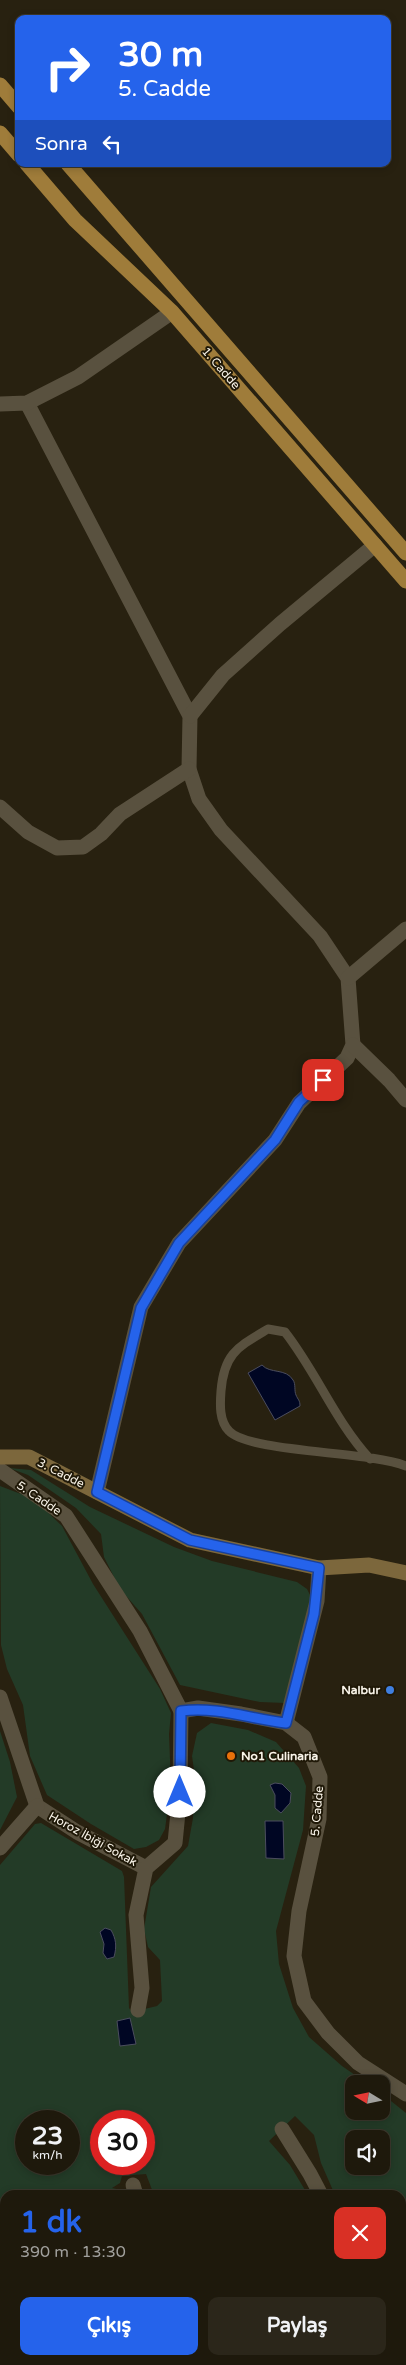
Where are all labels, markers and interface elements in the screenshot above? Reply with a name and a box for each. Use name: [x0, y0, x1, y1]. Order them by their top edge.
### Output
text: 30 m: [118, 34, 203, 76]
icon: right: [35, 35, 100, 100]
text: 5. Cadde: [118, 76, 211, 102]
icon: left: [98, 130, 126, 158]
text: Sonra: [35, 133, 88, 155]
street label: 1. Cadde: [199, 344, 243, 392]
pin: [302, 1059, 344, 1101]
icon: arrive: [309, 1066, 337, 1094]
street label: 3. Cadde: [35, 1455, 87, 1491]
street label: 5. Cadde: [14, 1478, 64, 1518]
place label: Nalbur: [341, 1683, 380, 1697]
marker: Nalbur: [384, 1684, 396, 1696]
place label: No1 Culinaria: [241, 1749, 319, 1763]
marker: No1 Culinaria: [225, 1750, 237, 1762]
position arrow: [153, 1765, 205, 1817]
street label: 5. Cadde: [308, 1785, 326, 1837]
street label: Horoz İbiği Sokak: [46, 1809, 140, 1869]
north arrow: [345, 2075, 390, 2120]
map controls: [345, 2075, 390, 2175]
speed limit sign: 30: [90, 2110, 155, 2175]
text: 23: [32, 2121, 63, 2151]
button: sound: [345, 2130, 390, 2175]
text: km/h: [32, 2148, 63, 2162]
text: 1 dk: [20, 2204, 82, 2241]
button: close: [334, 2207, 386, 2259]
text: 390 m · 13:30: [20, 2242, 126, 2262]
button: Çıkış: [20, 2297, 198, 2355]
button: Paylaş: [208, 2297, 386, 2355]

